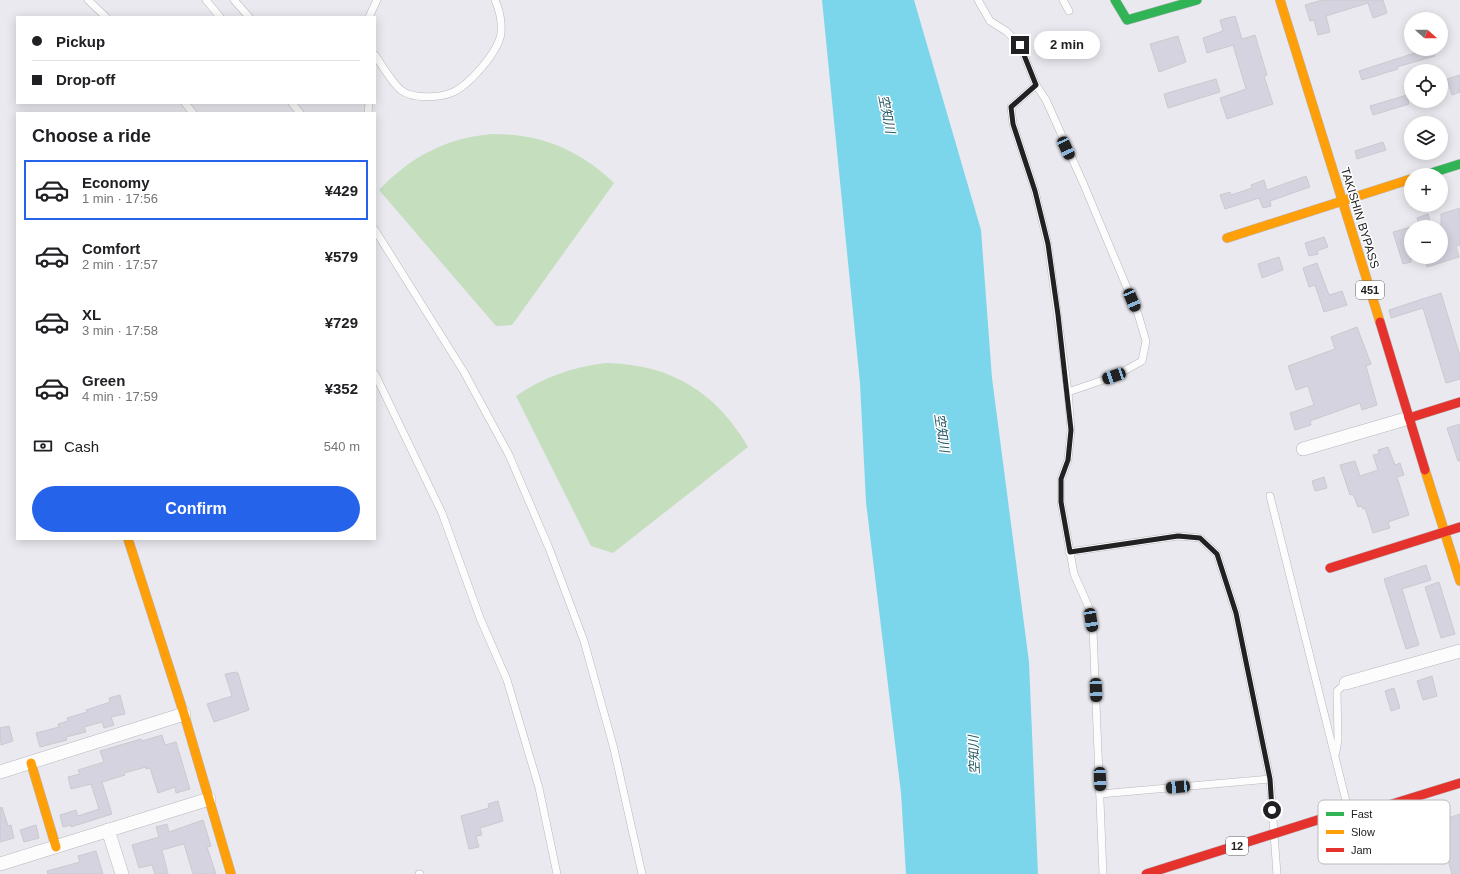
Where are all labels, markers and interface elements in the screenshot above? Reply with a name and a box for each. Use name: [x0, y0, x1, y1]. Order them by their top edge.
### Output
north arrow: [1404, 12, 1448, 56]
map controls: [1404, 12, 1448, 264]
callout: 2 min: [1034, 31, 1100, 59]
text: Pickup: [56, 33, 105, 50]
route end: [1011, 36, 1029, 54]
text: 2 min: [1050, 37, 1084, 52]
button: locate: [1404, 64, 1448, 108]
text: Drop-off: [56, 71, 115, 88]
water label: 空知川: [876, 93, 898, 137]
button: layers: [1404, 116, 1448, 160]
text: Choose a ride: [32, 126, 151, 146]
car: [1055, 135, 1077, 161]
street label: TAKISHIN BYPASS: [1338, 166, 1382, 270]
button: +: [1404, 168, 1448, 212]
icon: car: [34, 172, 70, 208]
text: Economy: [82, 174, 150, 191]
text: ¥429: [325, 182, 358, 199]
text: 1 min · 17:56: [82, 191, 158, 206]
button: −: [1404, 220, 1448, 264]
icon: car: [34, 238, 70, 274]
text: Comfort: [82, 240, 140, 257]
text: ¥579: [325, 248, 358, 265]
text: 2 min · 17:57: [82, 257, 158, 272]
road number: 451: [1356, 281, 1384, 299]
car: [1122, 287, 1142, 313]
icon: car: [34, 304, 70, 340]
text: XL: [82, 306, 101, 323]
text: ¥729: [325, 314, 358, 331]
text: 3 min · 17:58: [82, 323, 158, 338]
car: [1101, 366, 1127, 386]
icon: car: [34, 370, 70, 406]
text: Green: [82, 372, 125, 389]
text: ¥352: [325, 380, 358, 397]
text: 4 min · 17:59: [82, 389, 158, 404]
water label: 空知川: [932, 413, 952, 455]
icon: cash: [32, 435, 54, 457]
text: Cash: [64, 438, 99, 455]
text: 540 m: [324, 439, 360, 454]
button: Confirm: [32, 486, 360, 532]
car: [1083, 607, 1099, 633]
car: [1090, 678, 1102, 702]
water label: 空知川: [966, 733, 982, 775]
car: [1094, 767, 1106, 791]
car: [1166, 780, 1190, 794]
legend: [1318, 800, 1450, 864]
route start: [1263, 801, 1281, 819]
text: Fast: [1351, 808, 1372, 820]
text: Slow: [1351, 826, 1375, 838]
road number: 12: [1226, 837, 1248, 855]
text: Jam: [1351, 844, 1372, 856]

